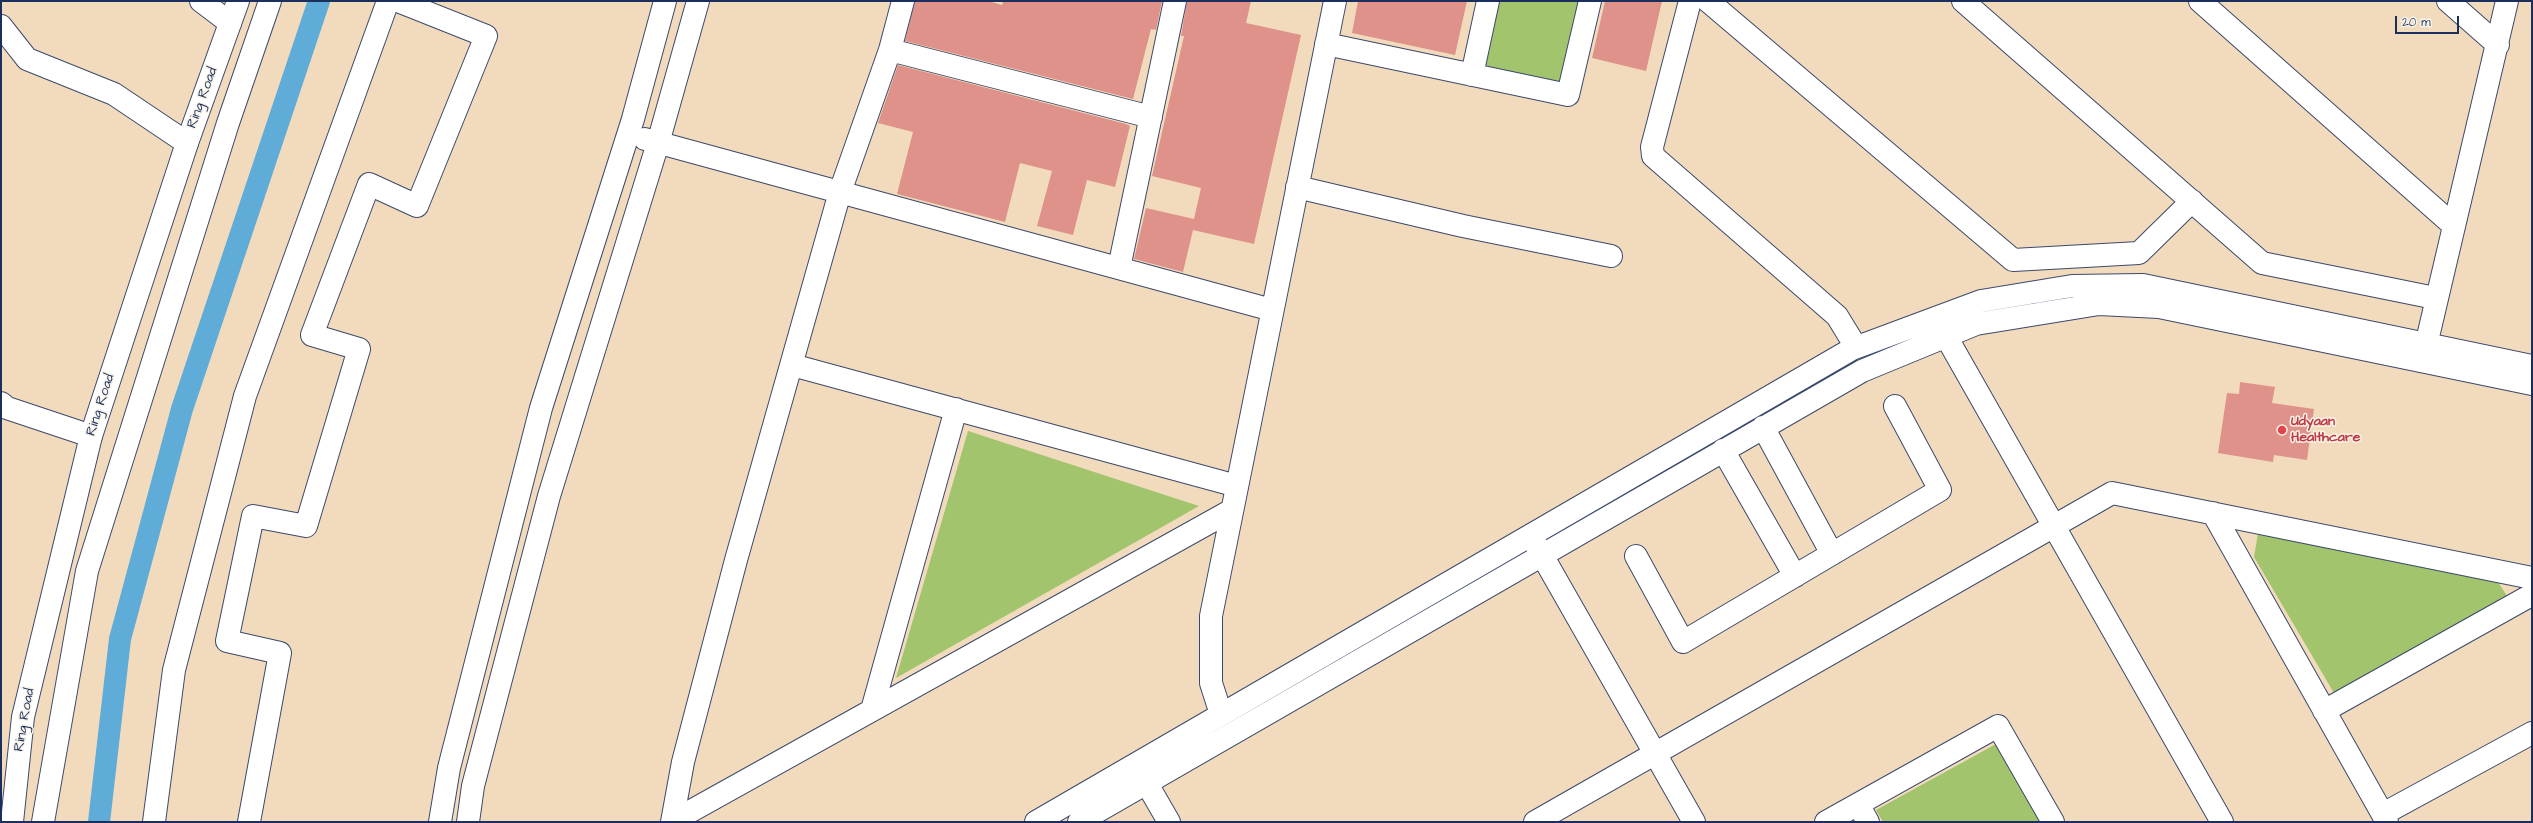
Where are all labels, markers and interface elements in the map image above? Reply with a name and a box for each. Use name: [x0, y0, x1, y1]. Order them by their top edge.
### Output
scale bar: [2397, 8, 2461, 34]
text: 20 m: [2402, 14, 2431, 31]
street label: Ring Road: [184, 65, 222, 131]
street label: Ring Road: [83, 372, 119, 438]
place label: Udyaan Healthcare: [2291, 414, 2360, 446]
marker: Udyaan Healthcare: [2276, 424, 2288, 436]
street label: Ring Road: [11, 687, 39, 753]

